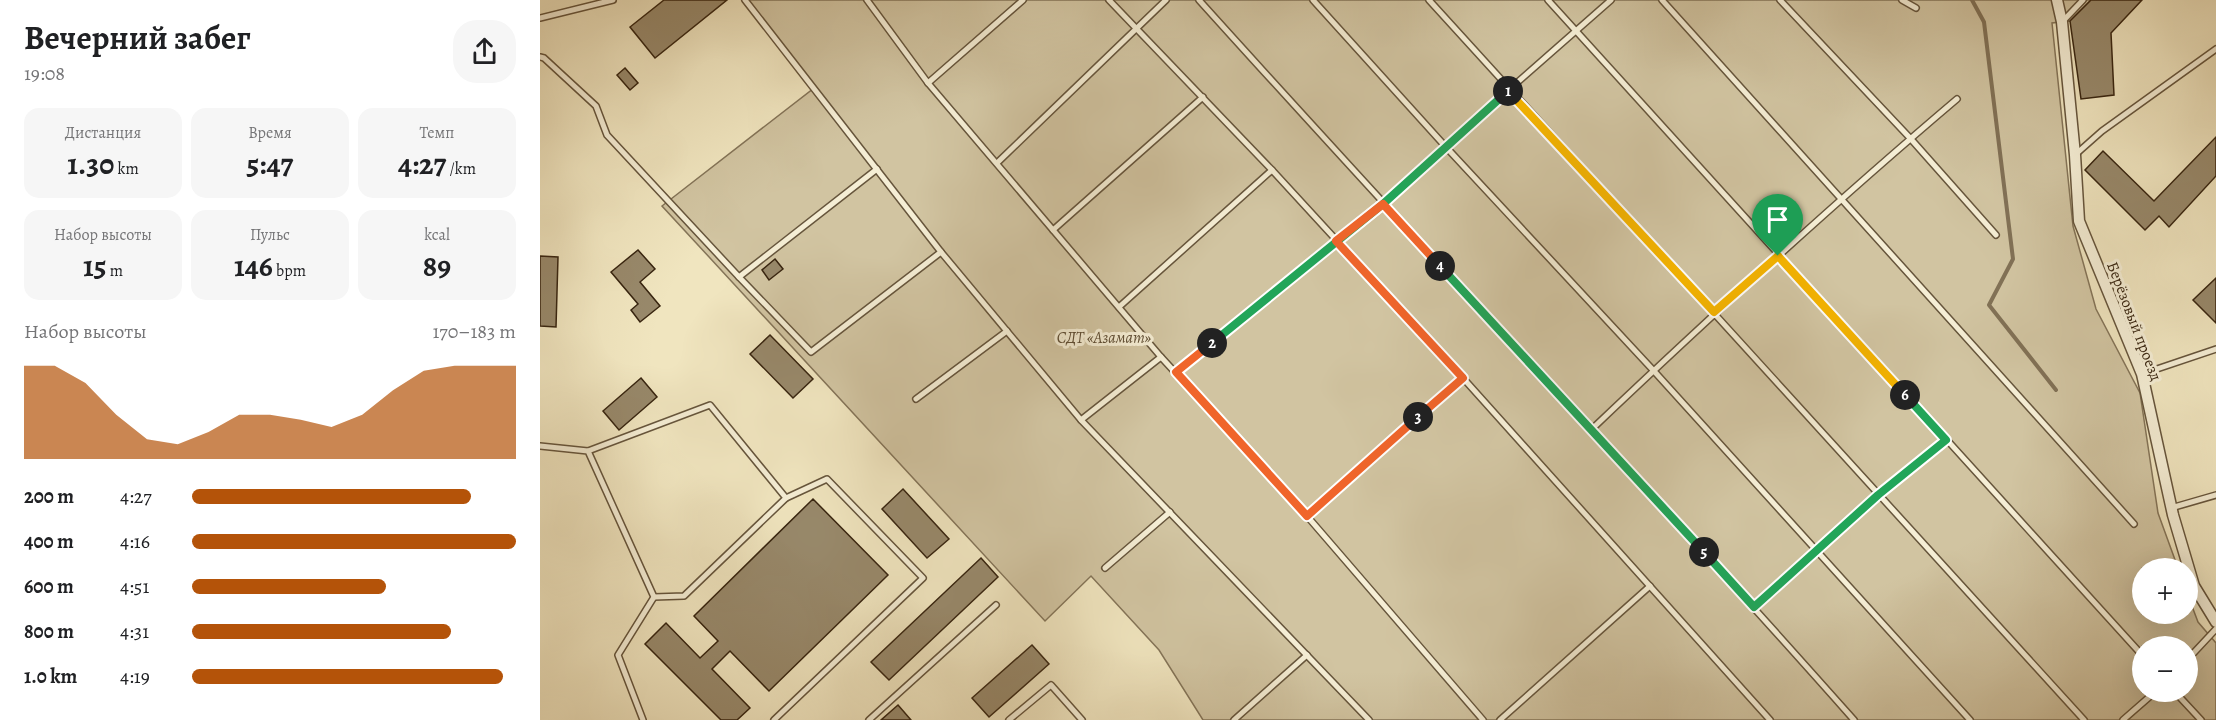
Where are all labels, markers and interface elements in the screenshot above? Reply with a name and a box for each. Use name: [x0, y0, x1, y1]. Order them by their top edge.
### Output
text: Вечерний забег: [24, 15, 251, 60]
button: share: [453, 20, 516, 83]
text: 19:08: [24, 60, 65, 87]
pin: 1: [1493, 76, 1523, 106]
text: 1: [1505, 80, 1511, 102]
text: Дистанция: [65, 122, 141, 144]
text: Время: [248, 122, 292, 144]
text: Темп: [420, 122, 454, 144]
text: 1.30: [67, 144, 114, 184]
text: 5:47: [247, 144, 293, 184]
text: 4:27: [398, 144, 446, 184]
text: km: [114, 158, 139, 180]
text: /km: [446, 158, 476, 180]
pin: [1752, 194, 1803, 256]
icon: arrive: [1761, 203, 1794, 236]
text: Набор высоты: [54, 224, 152, 246]
text: Пульс: [250, 224, 290, 246]
text: kcal: [424, 224, 450, 246]
text: 15: [83, 246, 107, 286]
text: 146: [234, 246, 273, 286]
text: 89: [423, 246, 451, 286]
pin: 4: [1425, 251, 1455, 281]
text: 4: [1436, 255, 1444, 277]
street label: Берёзовый проезд: [2101, 259, 2167, 384]
text: m: [107, 260, 123, 282]
text: bpm: [273, 260, 306, 282]
text: Набор высоты: [24, 318, 147, 345]
text: 170–183 m: [432, 318, 516, 345]
park label: СДТ «Азамат»: [1057, 327, 1152, 349]
pin: 2: [1197, 328, 1227, 358]
text: 2: [1208, 332, 1216, 354]
pin: 6: [1890, 380, 1920, 410]
text: 6: [1901, 384, 1909, 406]
pin: 3: [1403, 402, 1433, 432]
text: 3: [1415, 406, 1421, 428]
text: 200 m: [24, 483, 74, 510]
text: 4:27: [120, 483, 152, 510]
text: 400 m: [24, 528, 74, 555]
text: 4:16: [120, 528, 150, 555]
pin: 5: [1689, 537, 1719, 567]
text: 5: [1701, 541, 1707, 563]
map controls: [2132, 558, 2198, 702]
button: +: [2132, 558, 2198, 624]
text: 600 m: [24, 573, 74, 600]
text: 4:51: [120, 573, 149, 600]
text: 800 m: [24, 618, 74, 645]
text: 4:31: [120, 618, 149, 645]
button: −: [2132, 636, 2198, 702]
text: 1.0 km: [24, 663, 77, 690]
text: 4:19: [120, 663, 150, 690]

